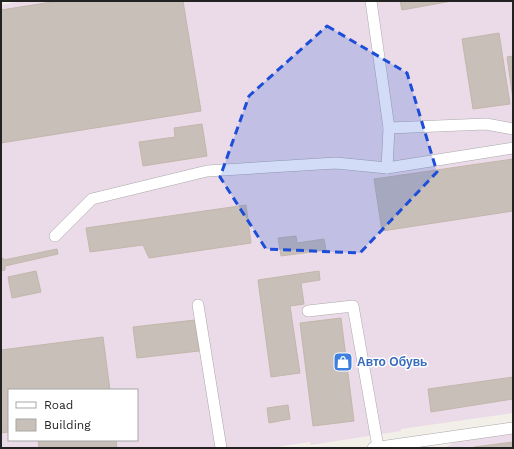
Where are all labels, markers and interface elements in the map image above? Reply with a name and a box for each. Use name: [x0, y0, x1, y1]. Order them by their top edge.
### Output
shop icon: Авто Обувь: [332, 351, 354, 373]
place label: Авто Обувь: [357, 355, 427, 369]
legend: [8, 389, 138, 441]
text: Road: [44, 398, 73, 412]
text: Building: [44, 418, 91, 432]

